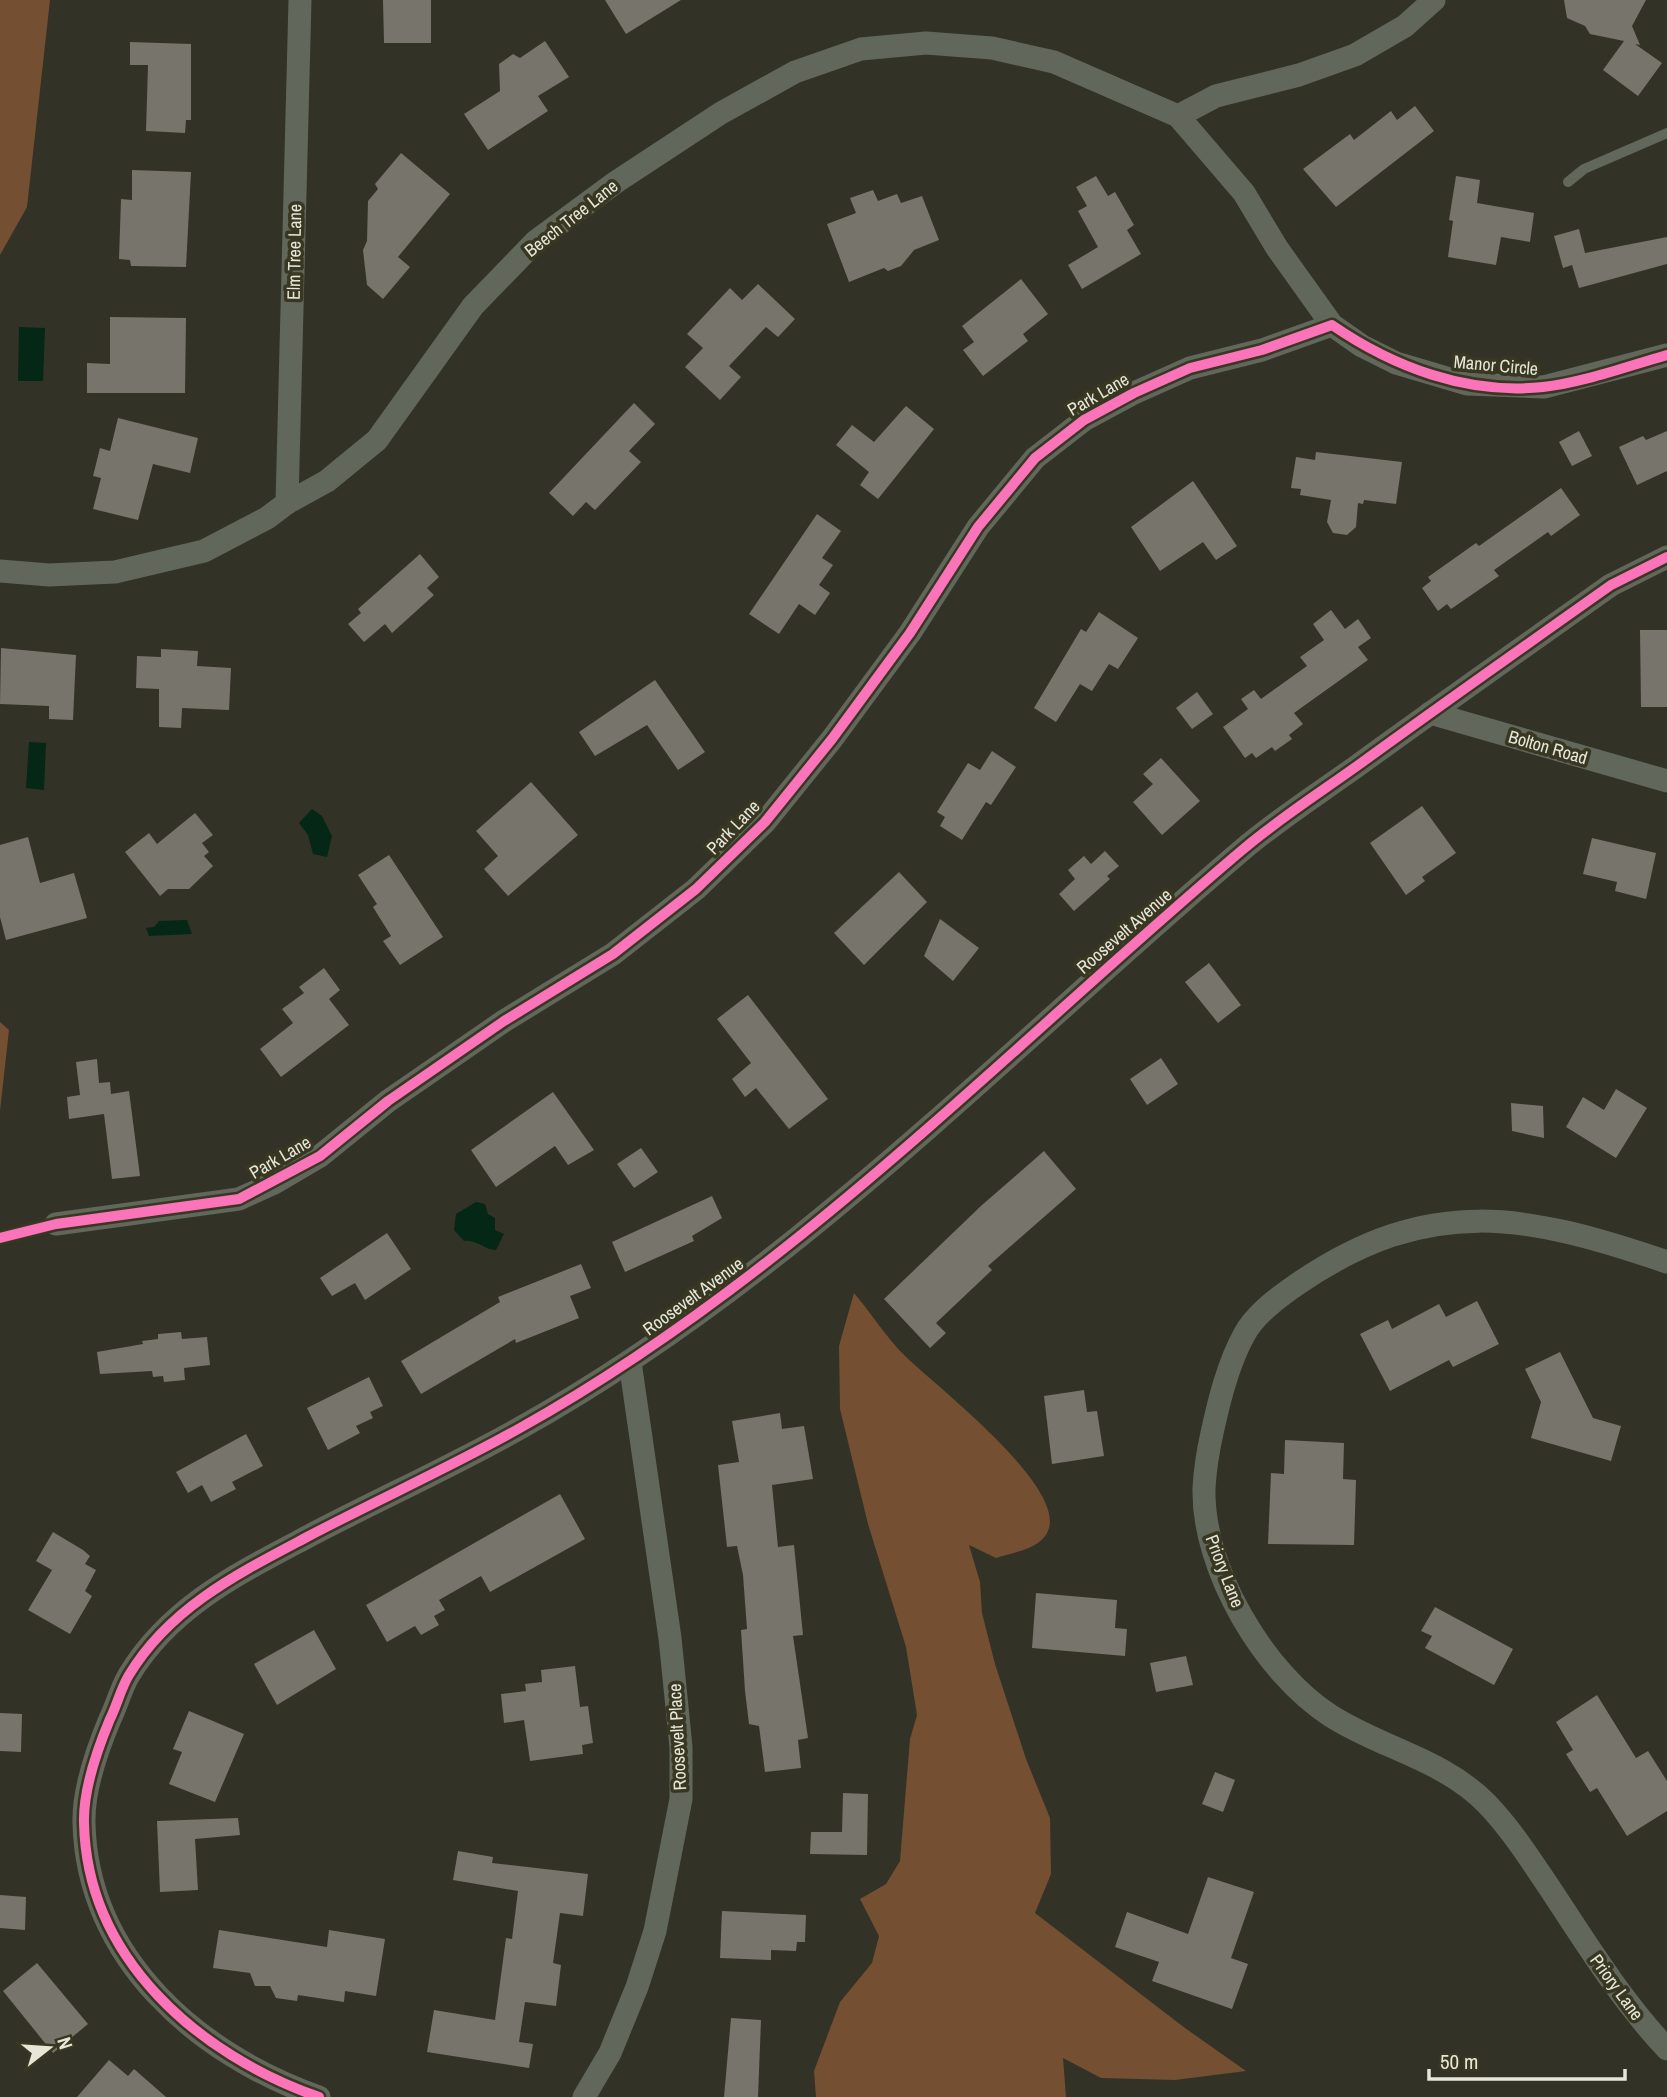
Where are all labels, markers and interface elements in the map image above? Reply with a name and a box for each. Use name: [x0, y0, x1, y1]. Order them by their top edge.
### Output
street label: Beech Tree Lane: [519, 174, 623, 262]
street label: Elm Tree Lane: [281, 204, 307, 300]
street label: Manor Circle: [1453, 349, 1539, 381]
street label: Park Lane: [1063, 366, 1133, 422]
street label: Bolton Road: [1506, 724, 1590, 770]
street label: Park Lane: [701, 794, 765, 860]
street label: Roosevelt Avenue: [1071, 883, 1177, 979]
street label: Park Lane: [245, 1129, 315, 1185]
street label: Roosevelt Avenue: [638, 1251, 748, 1341]
street label: Priory Lane: [1200, 1531, 1250, 1611]
street label: Roosevelt Place: [662, 1683, 692, 1791]
street label: Priory Lane: [1584, 1949, 1650, 2025]
north arrow: [14, 2013, 84, 2083]
text: N: [51, 2034, 79, 2052]
scale bar: [1429, 2038, 1625, 2082]
text: 50 m: [1440, 2047, 1478, 2076]

